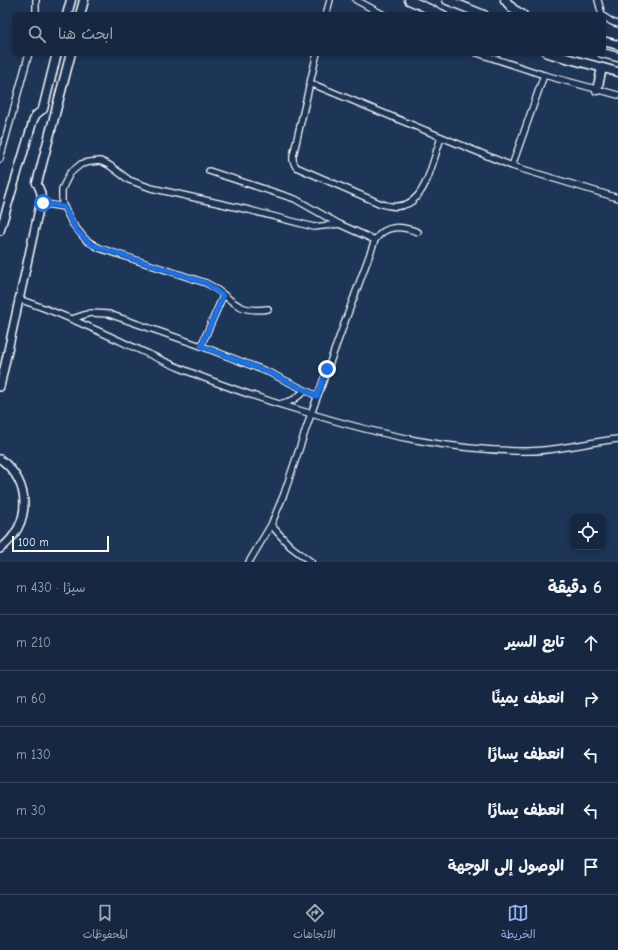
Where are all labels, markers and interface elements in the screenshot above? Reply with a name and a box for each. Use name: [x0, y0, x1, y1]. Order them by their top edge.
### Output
search box: [12, 12, 606, 56]
icon: search: [26, 23, 48, 45]
text: ابحث هنا: [58, 25, 113, 43]
route start: [34, 194, 52, 212]
route end: [318, 360, 336, 378]
map controls: [570, 514, 606, 550]
button: locate: [570, 514, 606, 550]
scale bar: [12, 534, 109, 553]
text: 100 m: [18, 536, 49, 549]
text: 6 دقيقة: [548, 578, 602, 597]
text: سيرًا · 430 m: [16, 580, 86, 595]
icon: ahead: [580, 632, 602, 654]
text: تابع السير: [505, 633, 564, 651]
text: 210 m: [16, 635, 51, 650]
icon: right: [580, 688, 602, 710]
text: انعطف يمينًا: [492, 689, 564, 707]
text: 60 m: [16, 691, 46, 706]
icon: left: [580, 744, 602, 766]
text: انعطف يسارًا: [488, 745, 564, 763]
text: 130 m: [16, 747, 51, 762]
icon: left: [580, 800, 602, 822]
text: انعطف يسارًا: [488, 801, 564, 819]
text: 30 m: [16, 803, 46, 818]
icon: arrive: [580, 856, 602, 878]
text: الوصول إلى الوجهة: [448, 857, 564, 875]
tab: المحفوظات: [83, 902, 128, 944]
tab: الاتجاهات: [293, 902, 336, 944]
tab: الخريطة: [501, 902, 535, 944]

